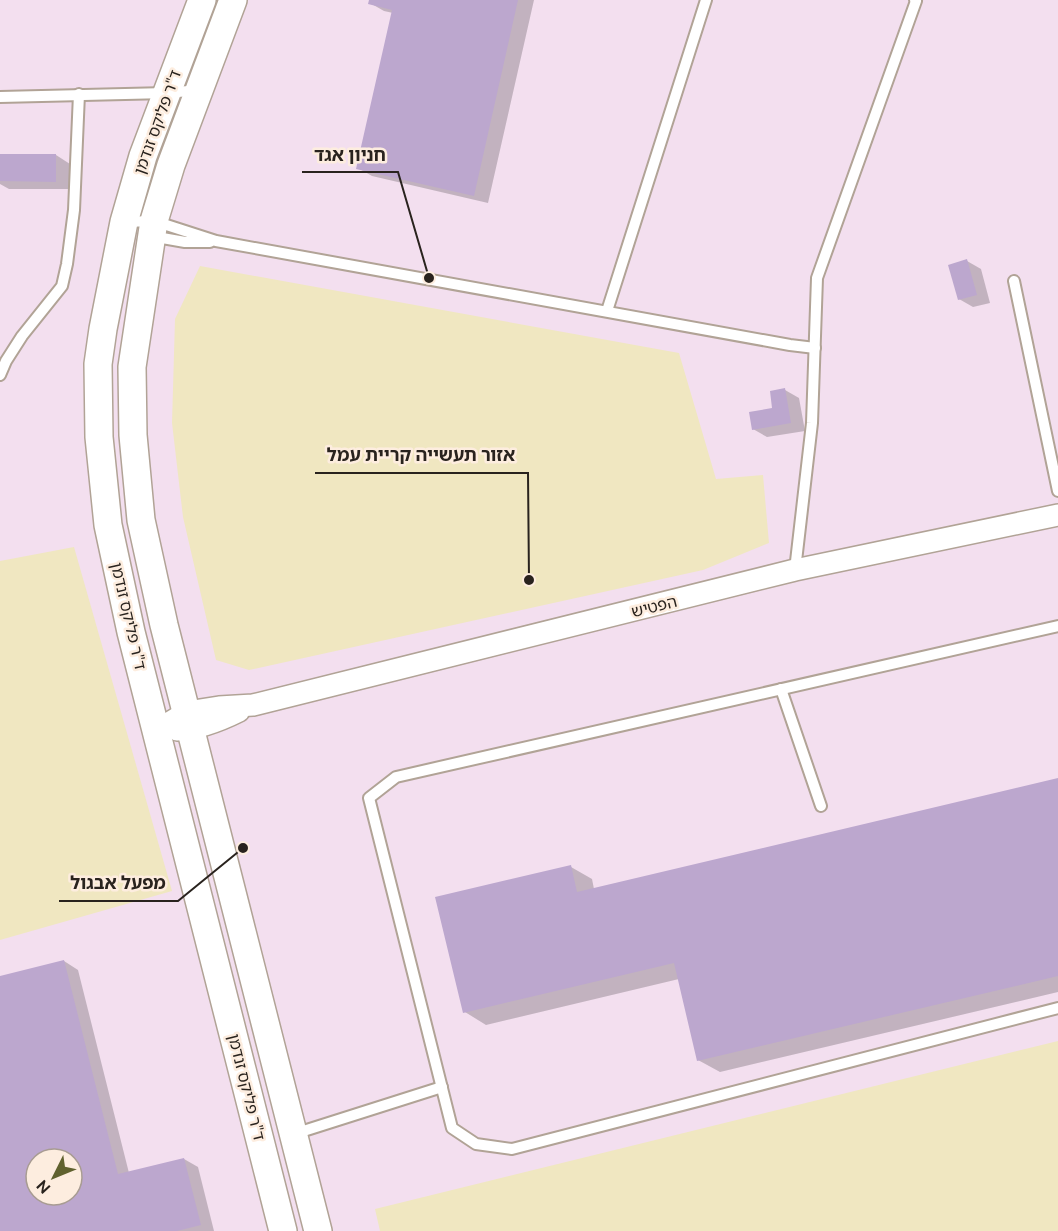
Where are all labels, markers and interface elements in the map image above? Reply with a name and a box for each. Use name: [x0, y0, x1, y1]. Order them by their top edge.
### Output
street label: ד"ר פליקס זנדמן: [130, 67, 184, 176]
callout: חניון אגד: [302, 136, 398, 172]
text: חניון אגד: [314, 144, 386, 164]
callout: אזור תעשייה קריית עמל: [315, 437, 528, 473]
text: אזור תעשייה קריית עמל: [327, 444, 515, 464]
street label: ד"ר פליקס זנדמן: [108, 561, 150, 672]
street label: הפטיש: [629, 592, 679, 620]
callout: מפעל אבגול: [59, 865, 178, 901]
text: מפעל אבגול: [70, 872, 166, 892]
street label: ד"ר פליקס זנדמן: [225, 1032, 269, 1143]
north arrow: [24, 1147, 84, 1207]
text: N: [32, 1177, 54, 1198]

